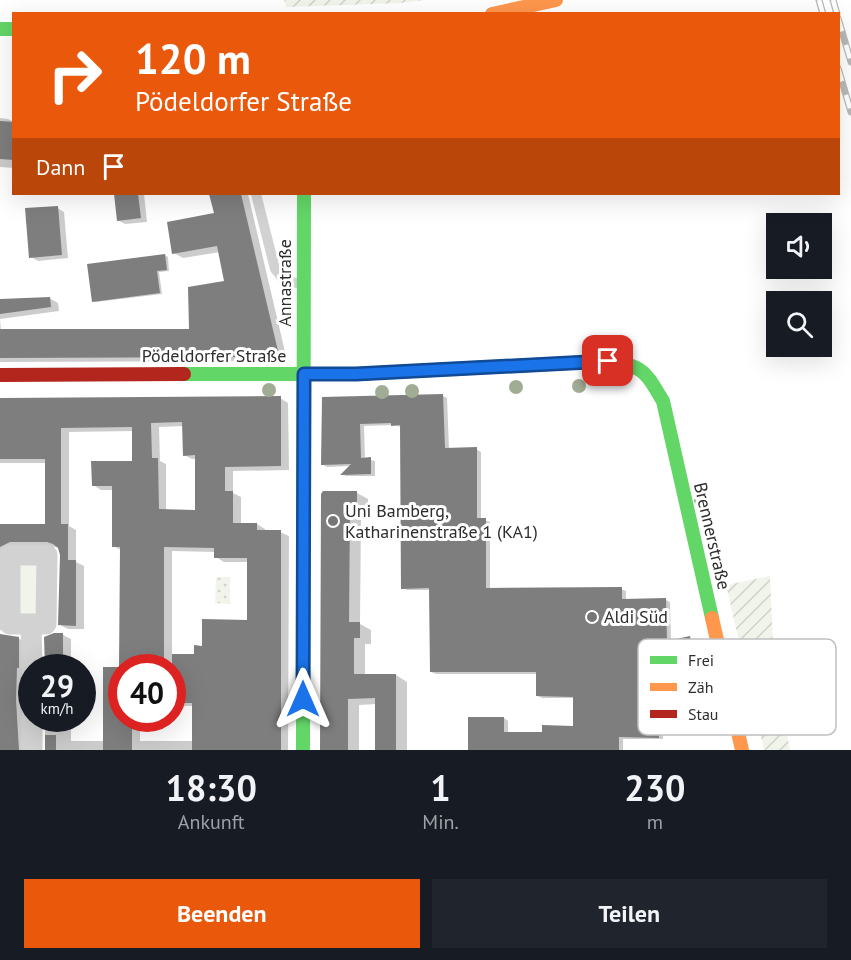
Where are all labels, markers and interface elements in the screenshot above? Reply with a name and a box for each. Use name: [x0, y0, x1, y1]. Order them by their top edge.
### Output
text: 120 m: [135, 31, 251, 86]
icon: right: [36, 36, 114, 114]
text: Pödeldorfer Straße: [135, 84, 352, 118]
icon: arrive: [97, 150, 130, 183]
text: Dann: [36, 153, 85, 181]
map controls: [766, 213, 832, 357]
button: sound: [766, 213, 832, 279]
street label: Annastraße: [273, 239, 296, 327]
button: search: [766, 291, 832, 357]
pin: [582, 335, 633, 386]
street label: Pödeldorfer Straße: [142, 344, 286, 367]
icon: arrive: [591, 344, 624, 377]
street label: Brennerstraße: [689, 480, 736, 592]
place label: Uni Bamberg, Katharinenstraße 1 (KA1): [345, 499, 538, 543]
marker: Uni Bamberg, Katharinenstraße 1 (KA1): [326, 514, 340, 528]
place label: Aldi Süd: [604, 605, 668, 628]
marker: Aldi Süd: [585, 610, 599, 624]
legend: [638, 639, 836, 735]
text: Frei: [688, 650, 714, 670]
speed limit sign: 40: [108, 654, 186, 732]
text: 29: [40, 666, 74, 705]
position arrow: [271, 667, 335, 731]
text: Zäh: [688, 677, 713, 697]
text: km/h: [41, 699, 73, 718]
text: Stau: [688, 704, 718, 724]
text: 18:30: [166, 764, 257, 811]
text: 1: [430, 764, 451, 811]
text: 230: [624, 764, 686, 811]
text: Ankunft: [178, 809, 245, 835]
text: Min.: [422, 809, 459, 835]
text: m: [647, 809, 663, 835]
button: Beenden: [24, 879, 420, 948]
button: Teilen: [432, 879, 827, 948]

